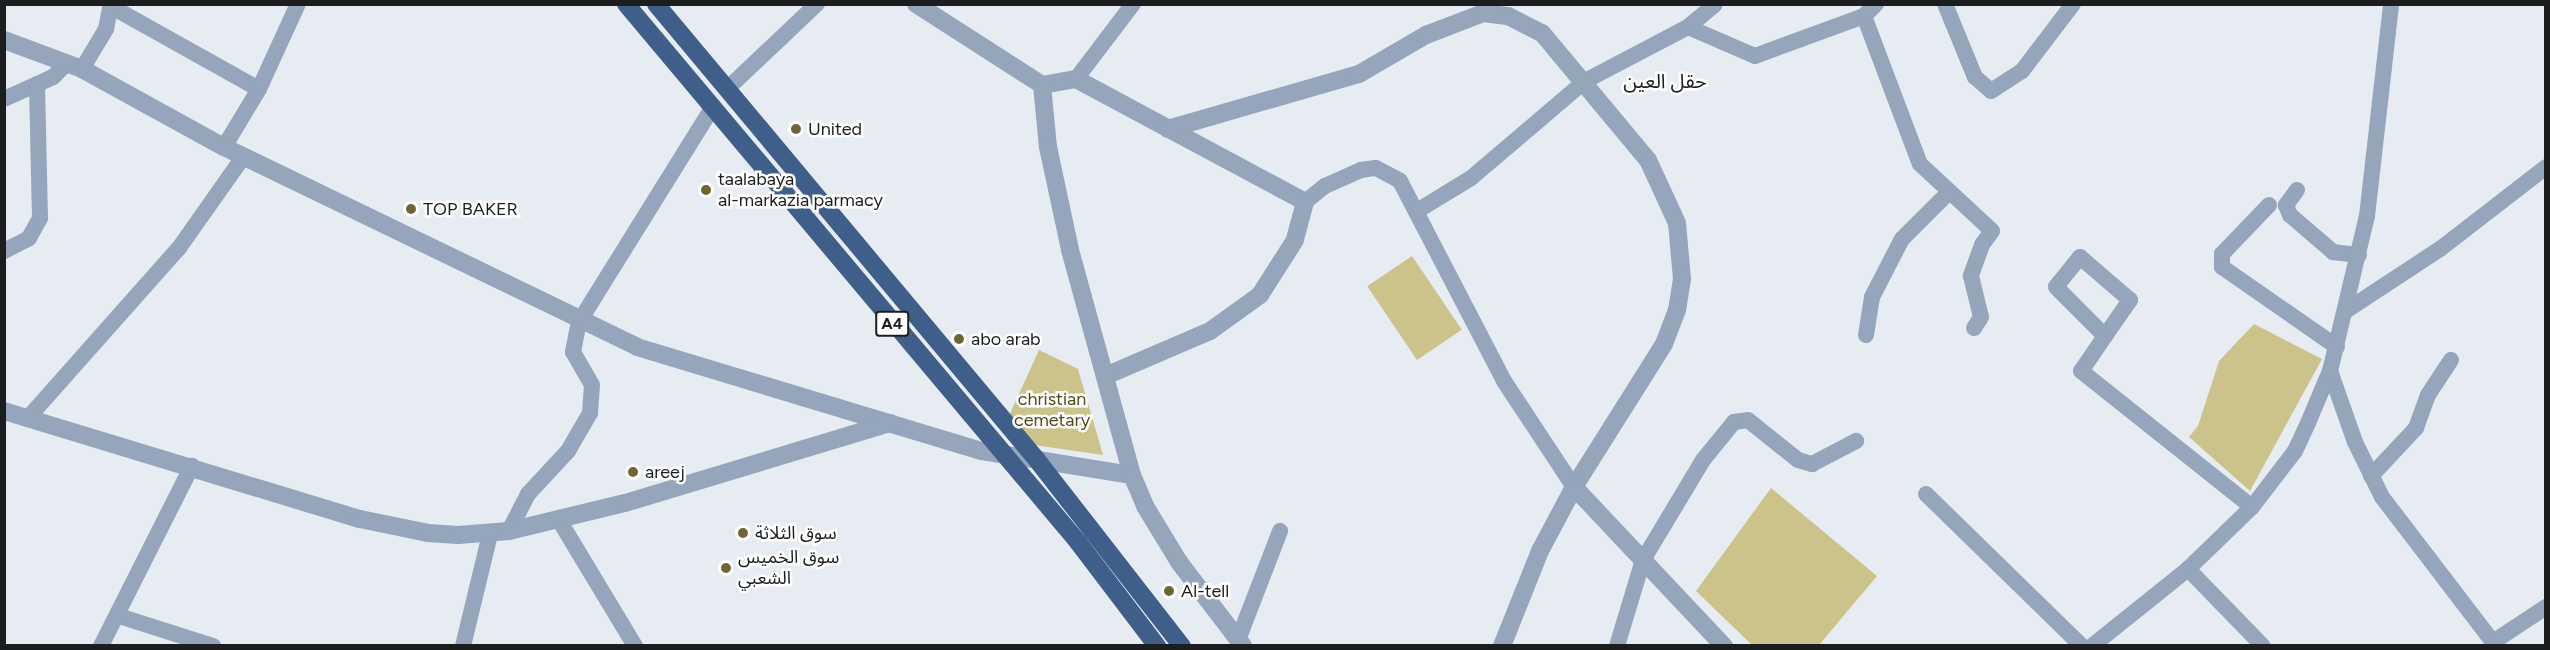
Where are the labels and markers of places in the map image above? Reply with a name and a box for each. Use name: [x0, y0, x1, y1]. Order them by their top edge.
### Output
place label: United: [808, 118, 862, 140]
marker: United: [789, 122, 803, 136]
place label: taalabaya al-markazia parmacy: [718, 169, 883, 212]
marker: taalabaya al-markazia parmacy: [699, 183, 713, 197]
place label: TOP BAKER: [423, 198, 518, 220]
marker: TOP BAKER: [404, 202, 418, 216]
place label: abo arab: [971, 328, 1041, 350]
marker: abo arab: [952, 332, 966, 346]
place label: areej: [645, 461, 685, 483]
marker: areej: [626, 465, 640, 479]
place label: سوق الثلاثة: [755, 522, 837, 544]
marker: سوق الثلاثة: [736, 526, 750, 540]
place label: سوق الخميس الشعبي: [738, 547, 839, 590]
marker: سوق الخميس الشعبي: [719, 561, 733, 575]
place label: Al-tell: [1181, 580, 1229, 602]
marker: Al-tell: [1162, 584, 1176, 598]

